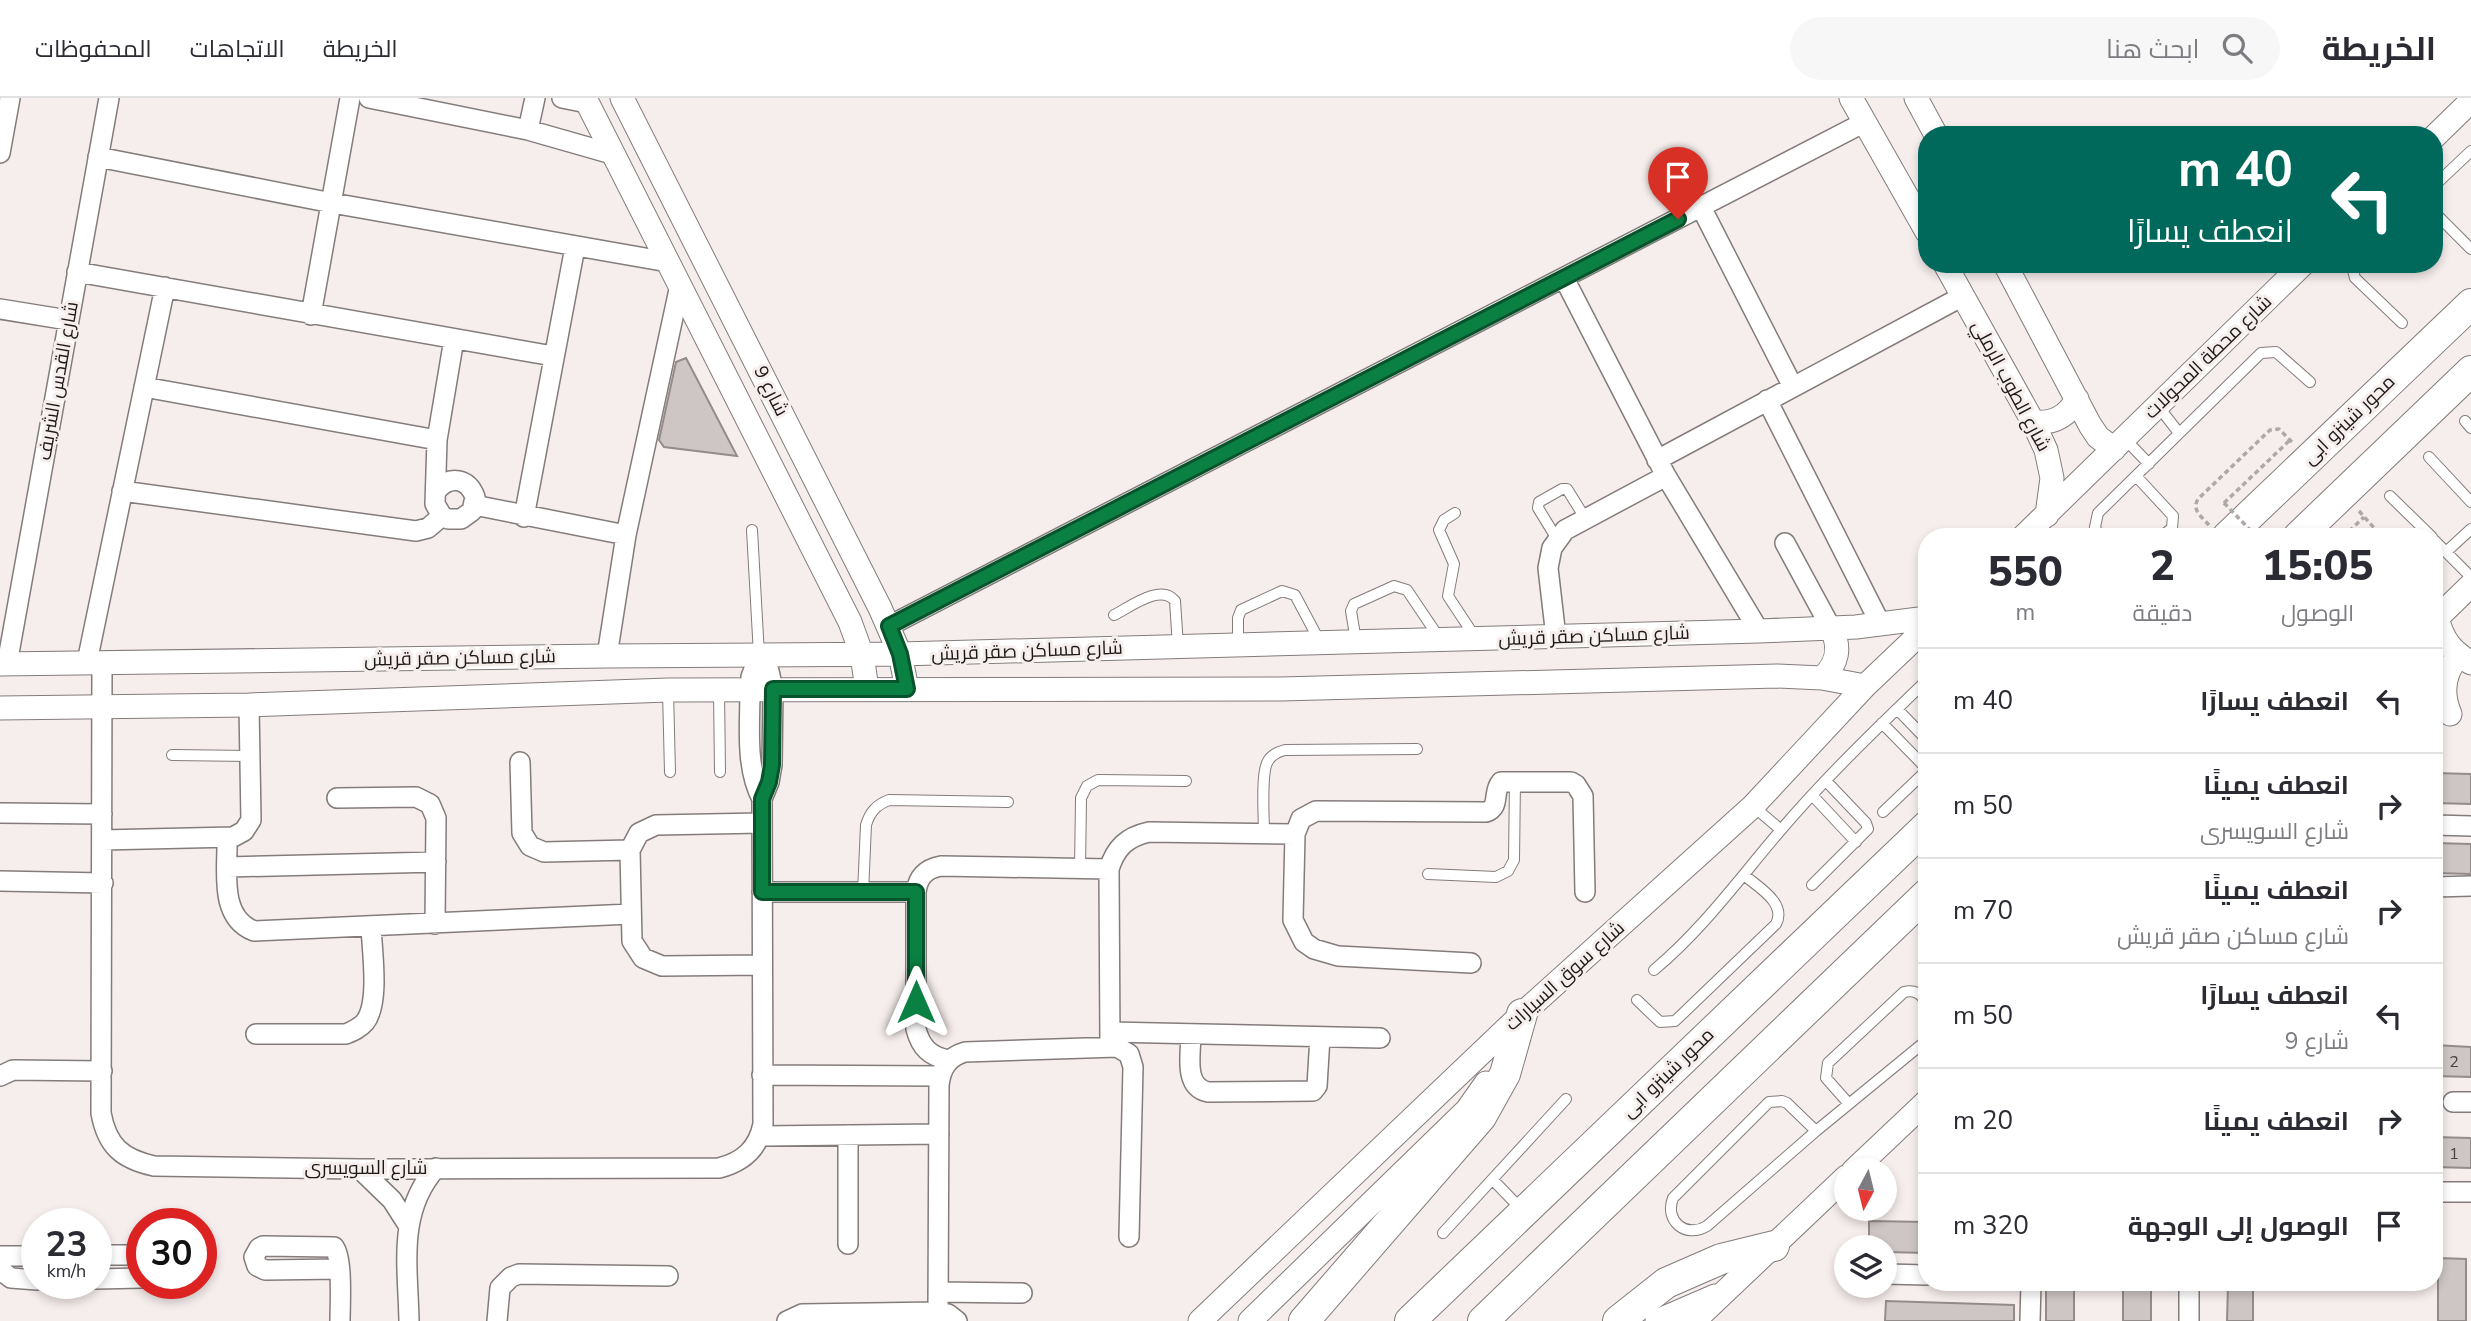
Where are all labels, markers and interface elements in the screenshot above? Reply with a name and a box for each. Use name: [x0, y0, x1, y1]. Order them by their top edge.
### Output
search box: [1790, 17, 2280, 80]
text: الخريطة: [2322, 27, 2436, 72]
icon: search: [2218, 29, 2256, 67]
text: ابحث هنا: [2106, 32, 2200, 67]
text: المحفوظات: [35, 33, 152, 65]
text: الاتجاهات: [190, 33, 285, 65]
text: الخريطة: [323, 33, 398, 65]
text: 40 m: [2178, 136, 2293, 203]
pin: [1648, 147, 1708, 219]
icon: left: [2317, 154, 2408, 245]
icon: arrive: [1659, 158, 1697, 196]
text: انعطف يسارًا: [2127, 210, 2293, 253]
street label: شارع محطة المحولات: [2138, 289, 2278, 425]
street label: شارع القدس الشريف: [31, 300, 85, 462]
street label: شارع الطوب الرملي: [1965, 316, 2057, 457]
street label: شارع 9: [747, 361, 795, 421]
street label: محور شينزو ابى: [2297, 369, 2401, 471]
text: 2: [2150, 538, 2175, 595]
text: 15:05: [2262, 538, 2374, 595]
text: 550: [1987, 544, 2063, 601]
text: m: [2015, 597, 2035, 628]
text: دقيقة: [2133, 598, 2192, 629]
text: الوصول: [2281, 598, 2354, 629]
street label: شارع مساكن صقر قريش: [1498, 620, 1690, 652]
street label: شارع مساكن صقر قريش: [931, 635, 1123, 667]
street label: شارع مساكن صقر قريش: [364, 643, 556, 673]
icon: left: [2370, 682, 2408, 720]
text: 40 m: [1953, 683, 2013, 718]
text: انعطف يسارًا: [2200, 684, 2349, 719]
text: انعطف يمينًا: [2203, 768, 2349, 803]
icon: right: [2370, 787, 2408, 825]
text: 50 m: [1953, 788, 2013, 823]
text: شارع السويسرى: [2200, 816, 2349, 847]
text: انعطف يمينًا: [2203, 873, 2349, 908]
icon: right: [2370, 892, 2408, 930]
text: 70 m: [1953, 893, 2013, 928]
street label: شارع سوق السيارات: [1500, 915, 1630, 1037]
text: شارع مساكن صقر قريش: [2117, 921, 2349, 952]
position arrow: [879, 965, 953, 1039]
text: انعطف يسارًا: [2200, 978, 2349, 1013]
icon: left: [2370, 997, 2408, 1035]
text: 50 m: [1953, 998, 2013, 1033]
street label: محور شينزو ابى: [1616, 1022, 1720, 1124]
text: شارع 9: [2285, 1026, 2349, 1057]
house number: 2: [2449, 1051, 2459, 1073]
icon: right: [2370, 1102, 2408, 1140]
text: 20 m: [1953, 1103, 2013, 1138]
text: انعطف يمينًا: [2203, 1104, 2349, 1139]
house number: 1: [2449, 1143, 2459, 1165]
street label: شارع السويسرى: [304, 1155, 428, 1181]
north arrow: [1834, 1158, 1897, 1222]
map controls: [1834, 1158, 1897, 1298]
icon: arrive: [2370, 1207, 2408, 1245]
speed limit sign: 30: [126, 1208, 217, 1299]
text: 320 m: [1953, 1208, 2029, 1243]
text: الوصول إلى الوجهة: [2128, 1209, 2349, 1244]
text: 23: [45, 1221, 88, 1268]
button: layers: [1834, 1235, 1897, 1298]
text: km/h: [47, 1259, 86, 1283]

